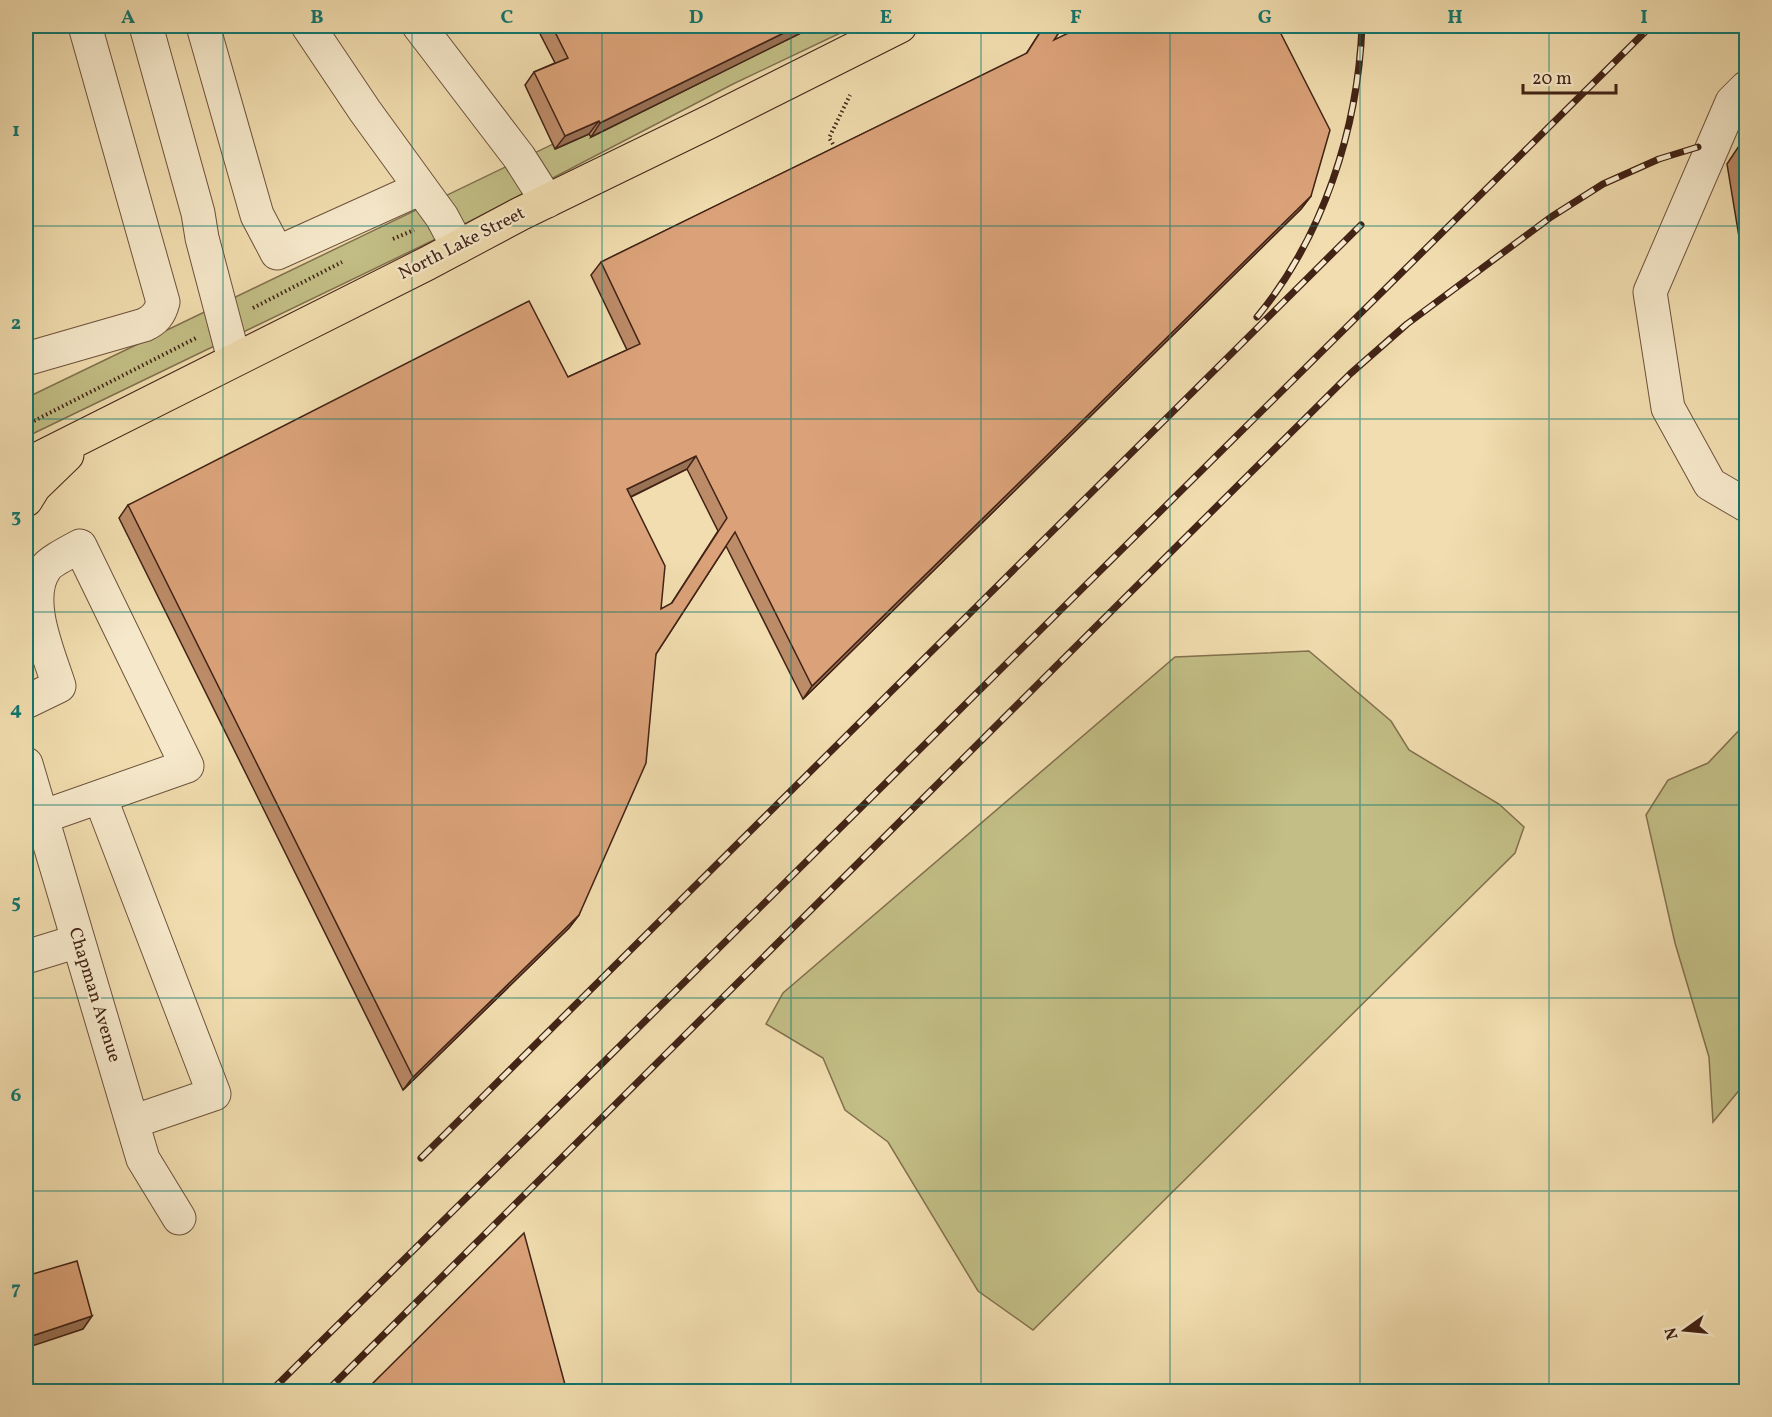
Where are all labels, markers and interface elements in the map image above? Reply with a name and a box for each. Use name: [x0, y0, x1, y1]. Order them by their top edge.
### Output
text: A: [121, 4, 135, 32]
text: B: [310, 4, 324, 32]
text: C: [501, 4, 514, 32]
text: D: [689, 4, 703, 32]
text: E: [880, 4, 892, 32]
text: F: [1070, 4, 1082, 32]
text: G: [1258, 4, 1272, 32]
text: H: [1447, 4, 1463, 32]
text: I: [1640, 4, 1648, 32]
scale bar: [1523, 57, 1616, 95]
text: 20 m: [1532, 67, 1572, 92]
text: 1: [12, 117, 20, 145]
street label: North Lake Street: [394, 201, 530, 287]
text: 2: [11, 310, 21, 338]
text: 3: [11, 503, 21, 531]
text: 4: [10, 696, 22, 724]
text: 5: [11, 889, 21, 917]
street label: Chapman Avenue: [62, 924, 126, 1066]
text: 6: [11, 1082, 22, 1110]
text: 7: [11, 1275, 21, 1303]
north arrow: [1655, 1300, 1715, 1360]
text: N: [1660, 1325, 1685, 1342]

